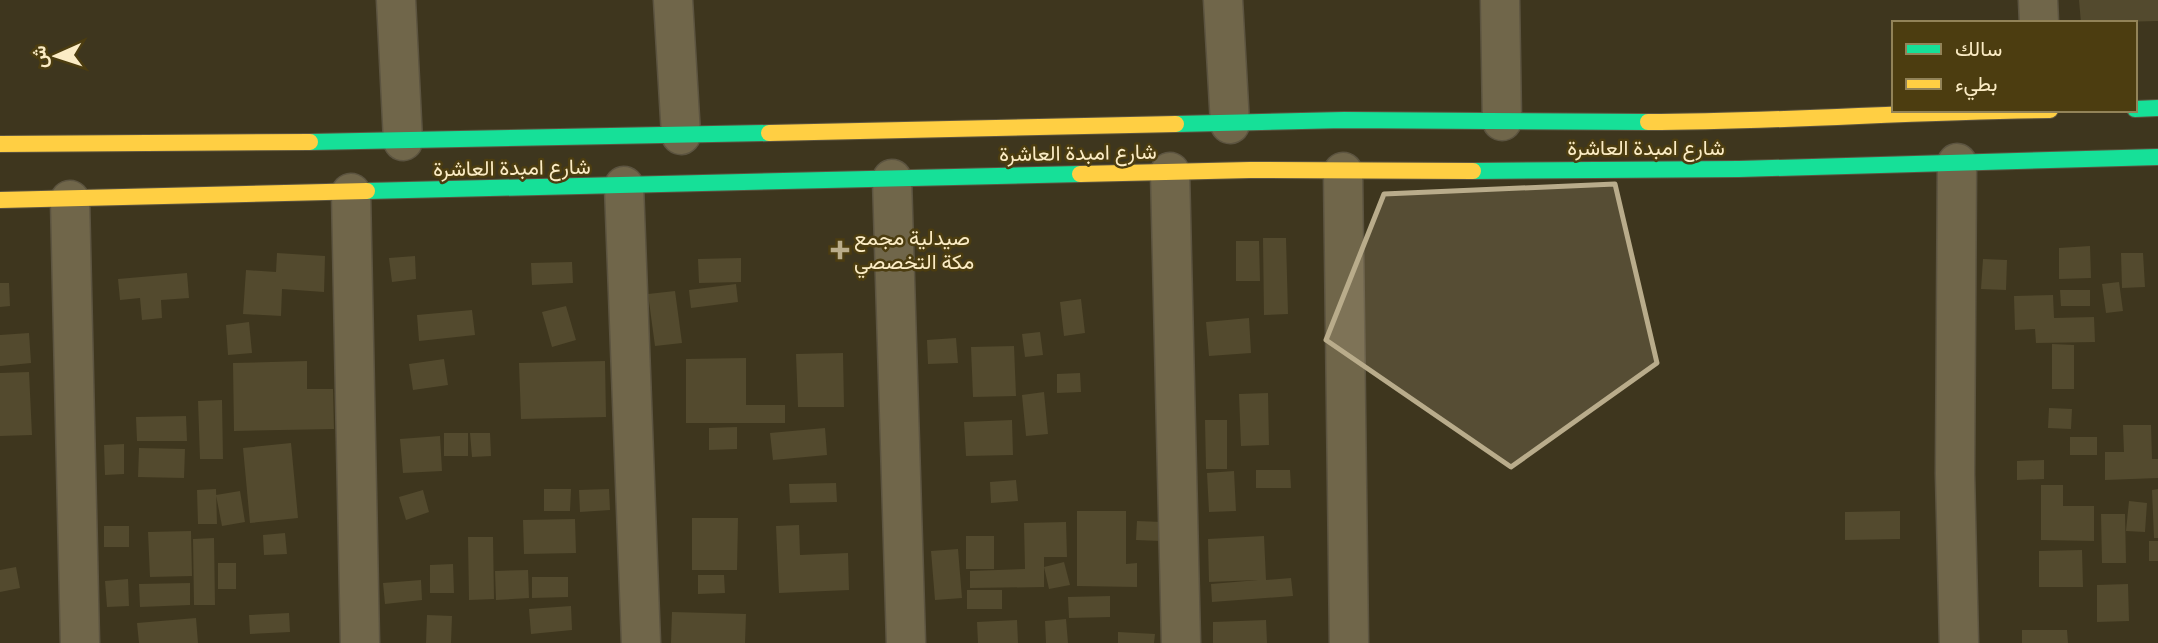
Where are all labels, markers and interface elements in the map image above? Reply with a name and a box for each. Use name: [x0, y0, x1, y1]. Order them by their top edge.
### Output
north arrow: [21, 21, 91, 91]
legend: [1892, 21, 2137, 112]
text: سالك: [1955, 36, 2002, 62]
text: ش: [27, 45, 52, 69]
text: بطيء: [1955, 71, 1998, 101]
street label: شارع امبدة العاشرة: [1567, 135, 1725, 162]
street label: شارع امبدة العاشرة: [999, 139, 1157, 168]
street label: شارع امبدة العاشرة: [433, 154, 591, 183]
place label: صيدلية مجمع مكة التخصصي: [854, 225, 974, 279]
marker: صيدلية مجمع مكة التخصصي: [832, 242, 848, 258]

